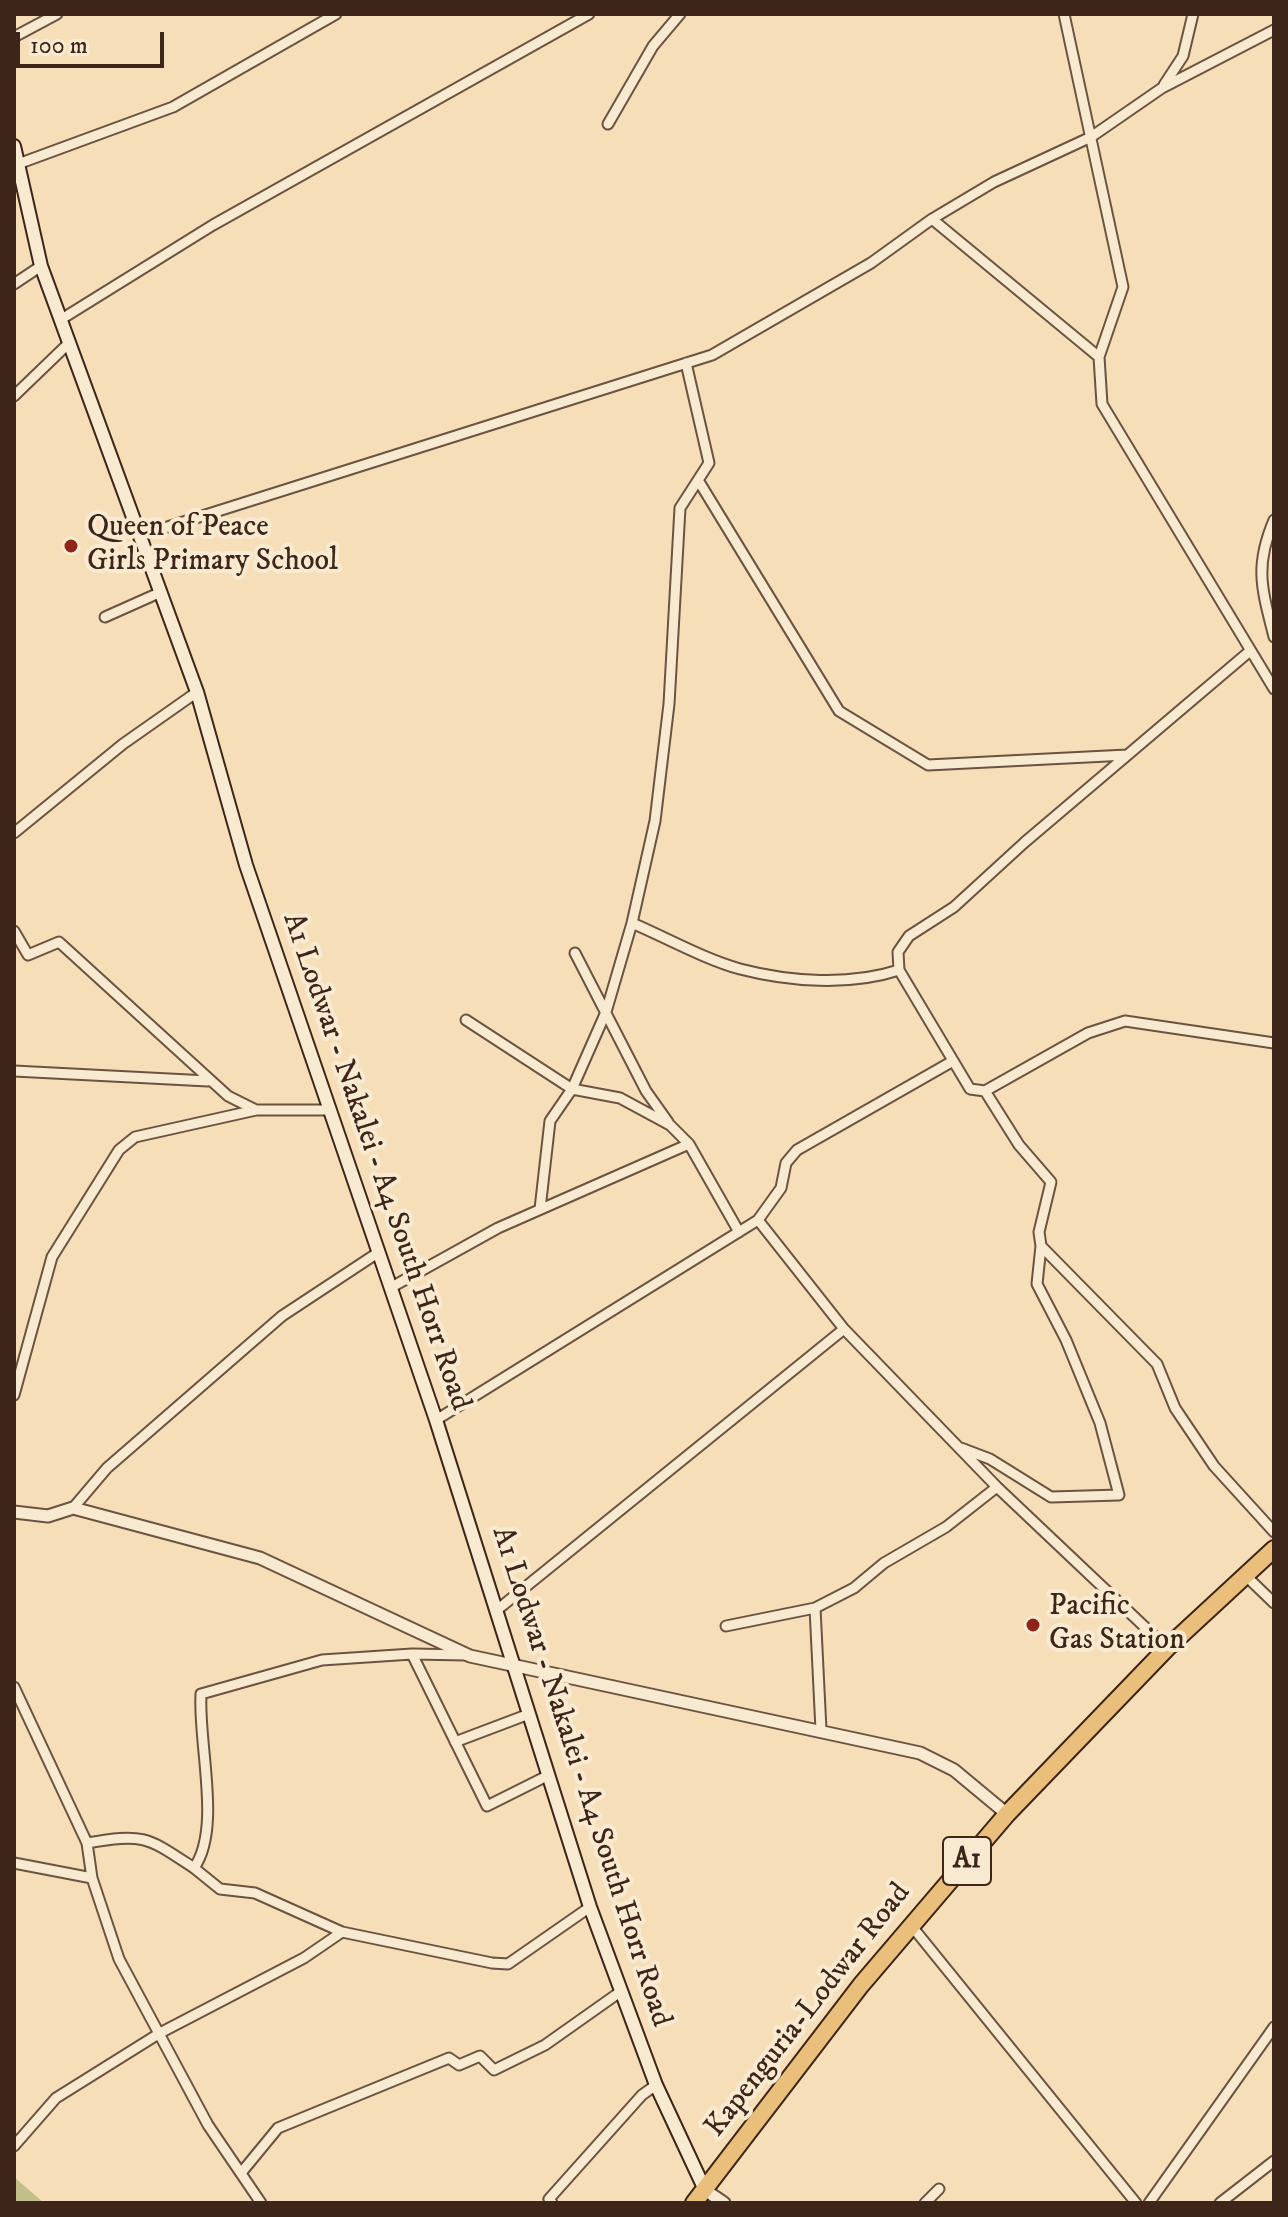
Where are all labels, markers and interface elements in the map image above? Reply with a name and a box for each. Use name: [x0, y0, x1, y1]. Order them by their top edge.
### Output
scale bar: [20, 16, 168, 66]
text: 100 m: [30, 31, 88, 61]
place label: Queen of Peace Girls Primary School: [87, 511, 338, 582]
marker: Queen of Peace Girls Primary School: [62, 537, 80, 555]
street label: A1 Lodwar - Nakalei - A4 South Horr Road: [273, 909, 477, 1415]
street label: A1 Lodwar - Nakalei - A4 South Horr Road: [482, 1522, 678, 2032]
place label: Pacific Gas Station: [1049, 1590, 1185, 1660]
marker: Pacific Gas Station: [1024, 1616, 1042, 1634]
road number: A1: [943, 1837, 991, 1885]
street label: Kapenguria-Lodwar Road: [699, 1877, 919, 2145]

